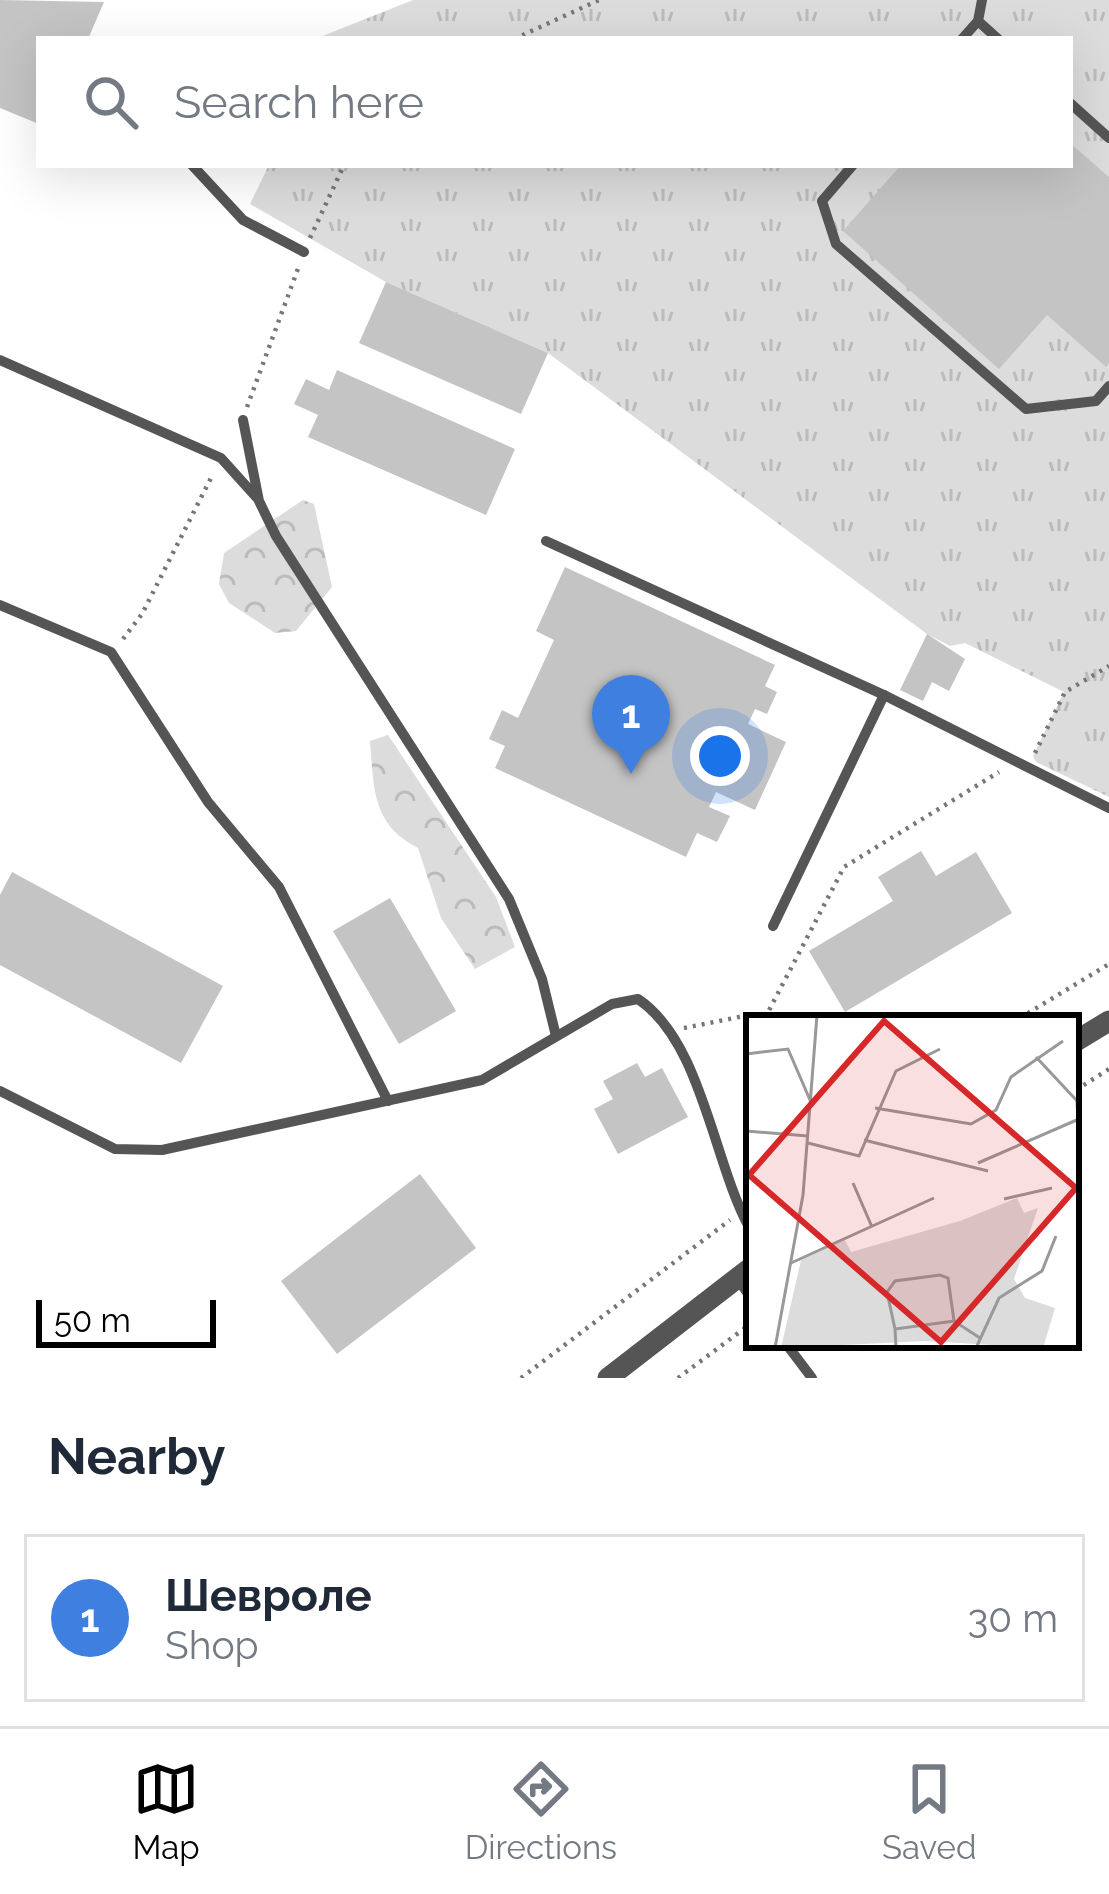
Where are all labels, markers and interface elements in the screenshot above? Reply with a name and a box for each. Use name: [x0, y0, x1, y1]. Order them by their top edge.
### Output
search box: [36, 36, 1073, 168]
icon: search: [78, 69, 144, 135]
text: Search here: [174, 76, 424, 129]
pin: 1: [592, 675, 670, 774]
your location: [690, 726, 750, 786]
inset map: [746, 1015, 1079, 1348]
scale bar: [36, 1294, 216, 1347]
text: 50 m: [54, 1301, 131, 1340]
text: Nearby: [48, 1426, 225, 1486]
text: Шевроле: [165, 1569, 372, 1622]
text: 1: [80, 1595, 100, 1641]
text: 30 m: [968, 1595, 1058, 1641]
text: Shop: [165, 1622, 259, 1668]
tab: Map: [133, 1756, 200, 1867]
tab: Directions: [465, 1756, 617, 1867]
tab: Saved: [882, 1756, 976, 1867]

